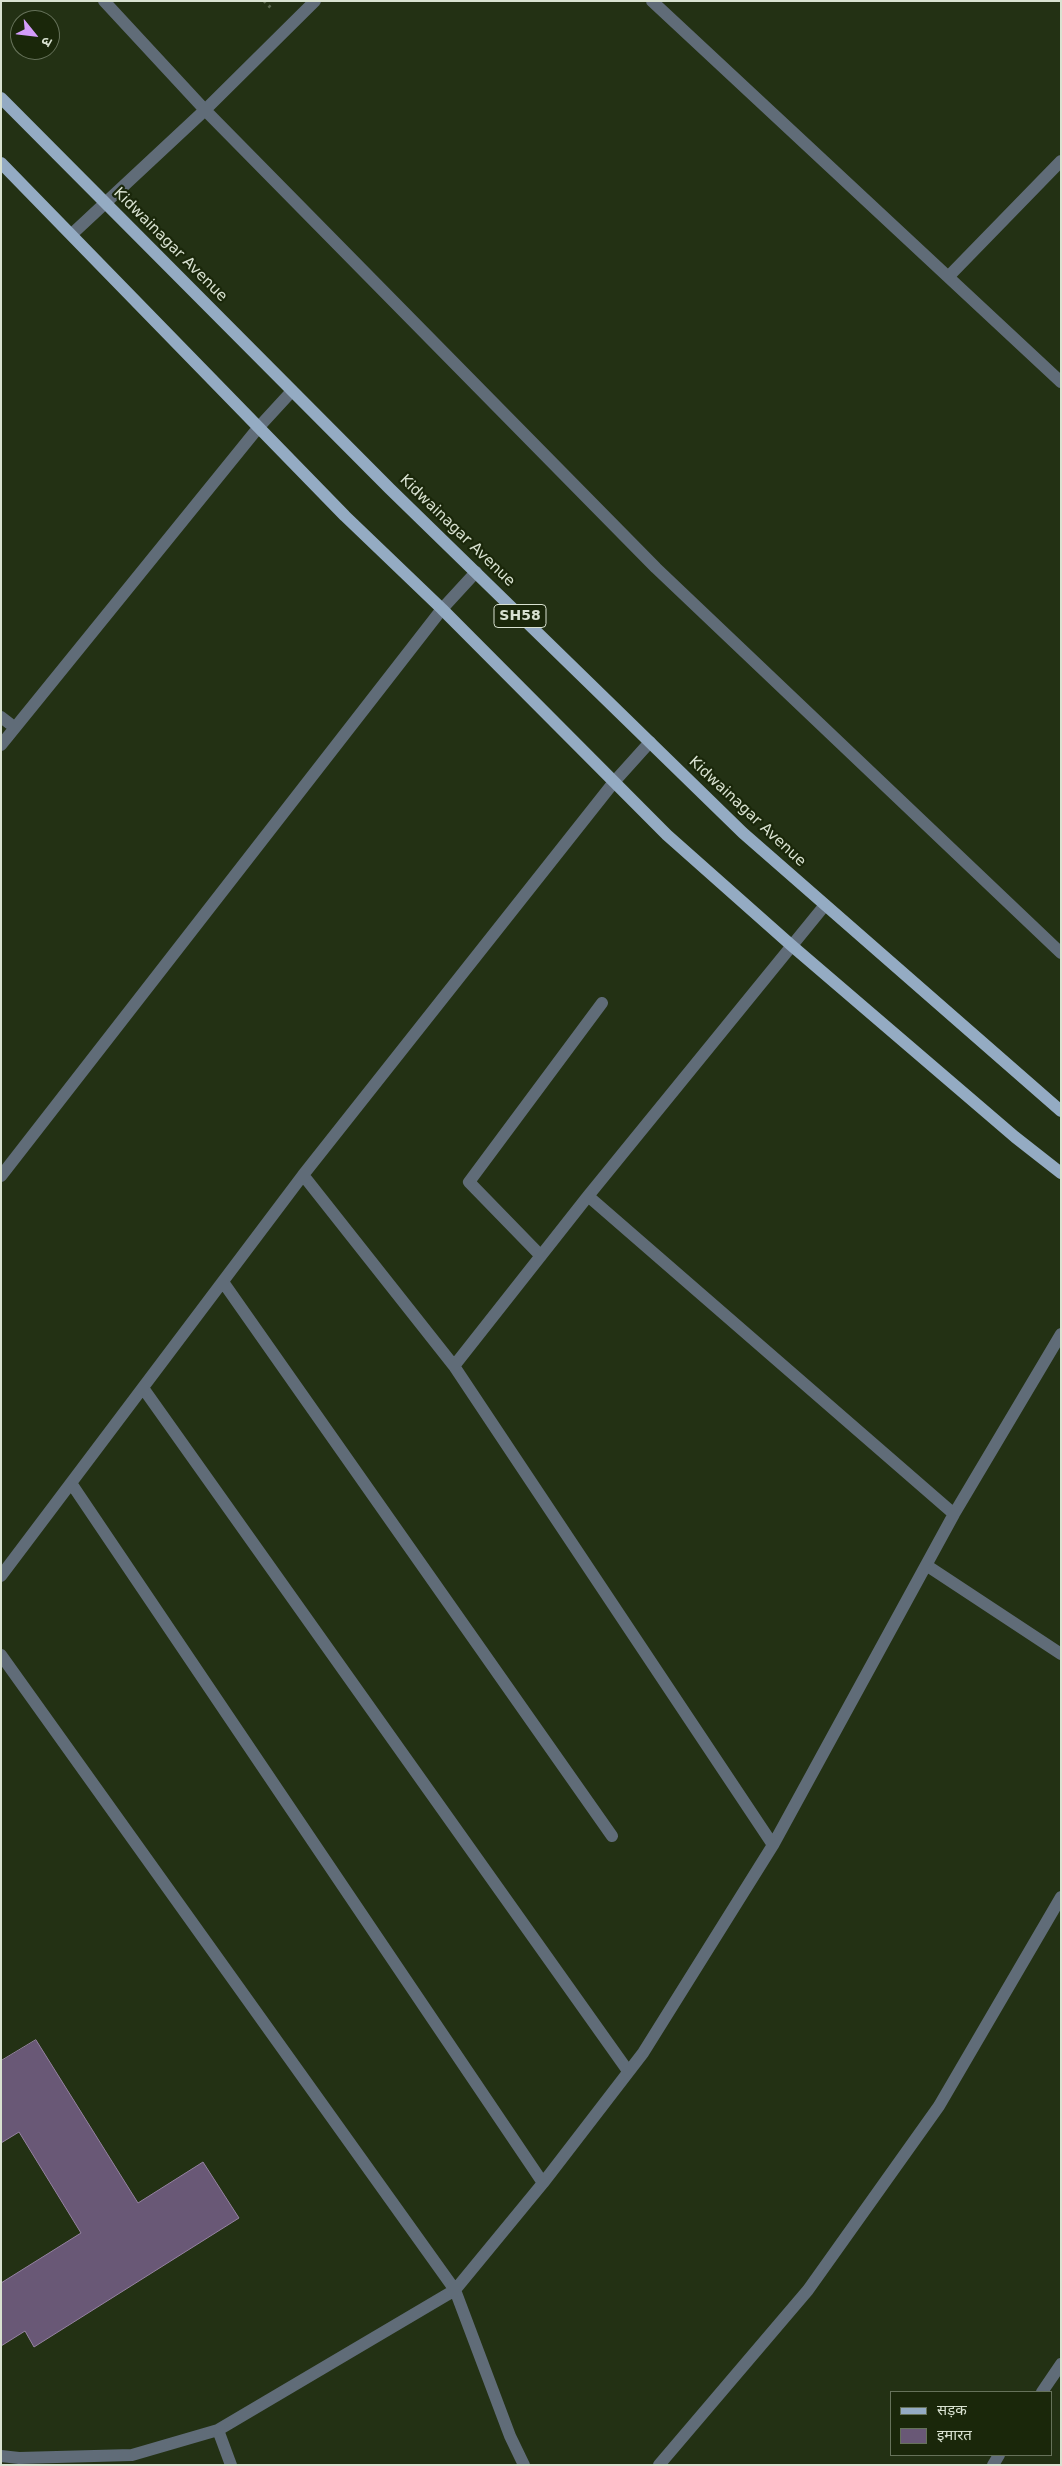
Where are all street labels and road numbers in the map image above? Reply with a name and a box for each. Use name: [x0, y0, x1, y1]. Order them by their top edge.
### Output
street label: Kidwainagar Avenue: [109, 184, 231, 306]
street label: Kidwainagar Avenue: [396, 471, 518, 591]
road number: SH58: [494, 604, 546, 628]
street label: Kidwainagar Avenue: [685, 753, 809, 871]

